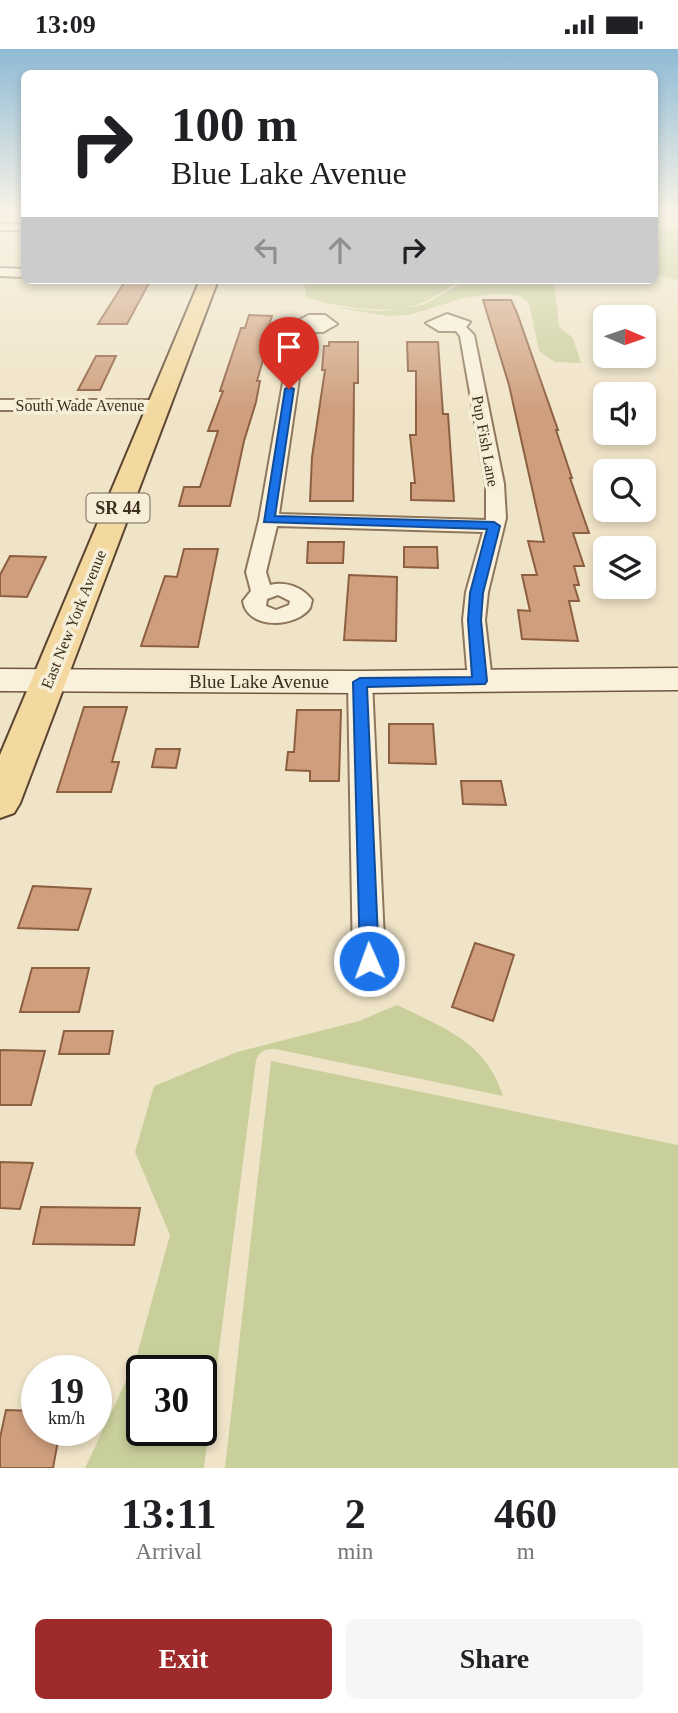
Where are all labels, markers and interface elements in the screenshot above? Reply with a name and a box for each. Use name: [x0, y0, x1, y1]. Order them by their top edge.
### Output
text: 13:09: [35, 10, 96, 39]
text: 100 m: [171, 97, 298, 152]
icon: right: [56, 98, 147, 189]
text: Blue Lake Avenue: [171, 155, 407, 191]
icon: left: [248, 231, 286, 269]
icon: ahead: [321, 231, 359, 269]
icon: right: [394, 231, 432, 269]
north arrow: [593, 305, 656, 367]
map controls: [593, 305, 656, 599]
pin: [259, 317, 319, 389]
icon: arrive: [270, 328, 308, 366]
button: sound: [593, 382, 656, 445]
street label: Pup Fish Lane: [468, 394, 502, 488]
street label: South Wade Avenue: [16, 397, 144, 414]
button: search: [593, 459, 656, 522]
road number: SR 44: [86, 493, 150, 523]
button: layers: [593, 536, 656, 599]
street label: East New York Avenue: [38, 547, 109, 691]
street label: Blue Lake Avenue: [189, 671, 329, 692]
position arrow: [332, 924, 406, 998]
speed limit sign: 30: [126, 1355, 217, 1446]
text: 19: [49, 1372, 84, 1411]
text: km/h: [48, 1408, 85, 1428]
text: 13:11: [121, 1491, 217, 1537]
text: 2: [345, 1491, 366, 1537]
text: 460: [494, 1491, 557, 1537]
text: Arrival: [136, 1539, 202, 1564]
text: min: [337, 1539, 373, 1564]
text: m: [517, 1539, 535, 1564]
button: Exit: [35, 1619, 332, 1699]
button: Share: [346, 1619, 643, 1699]

